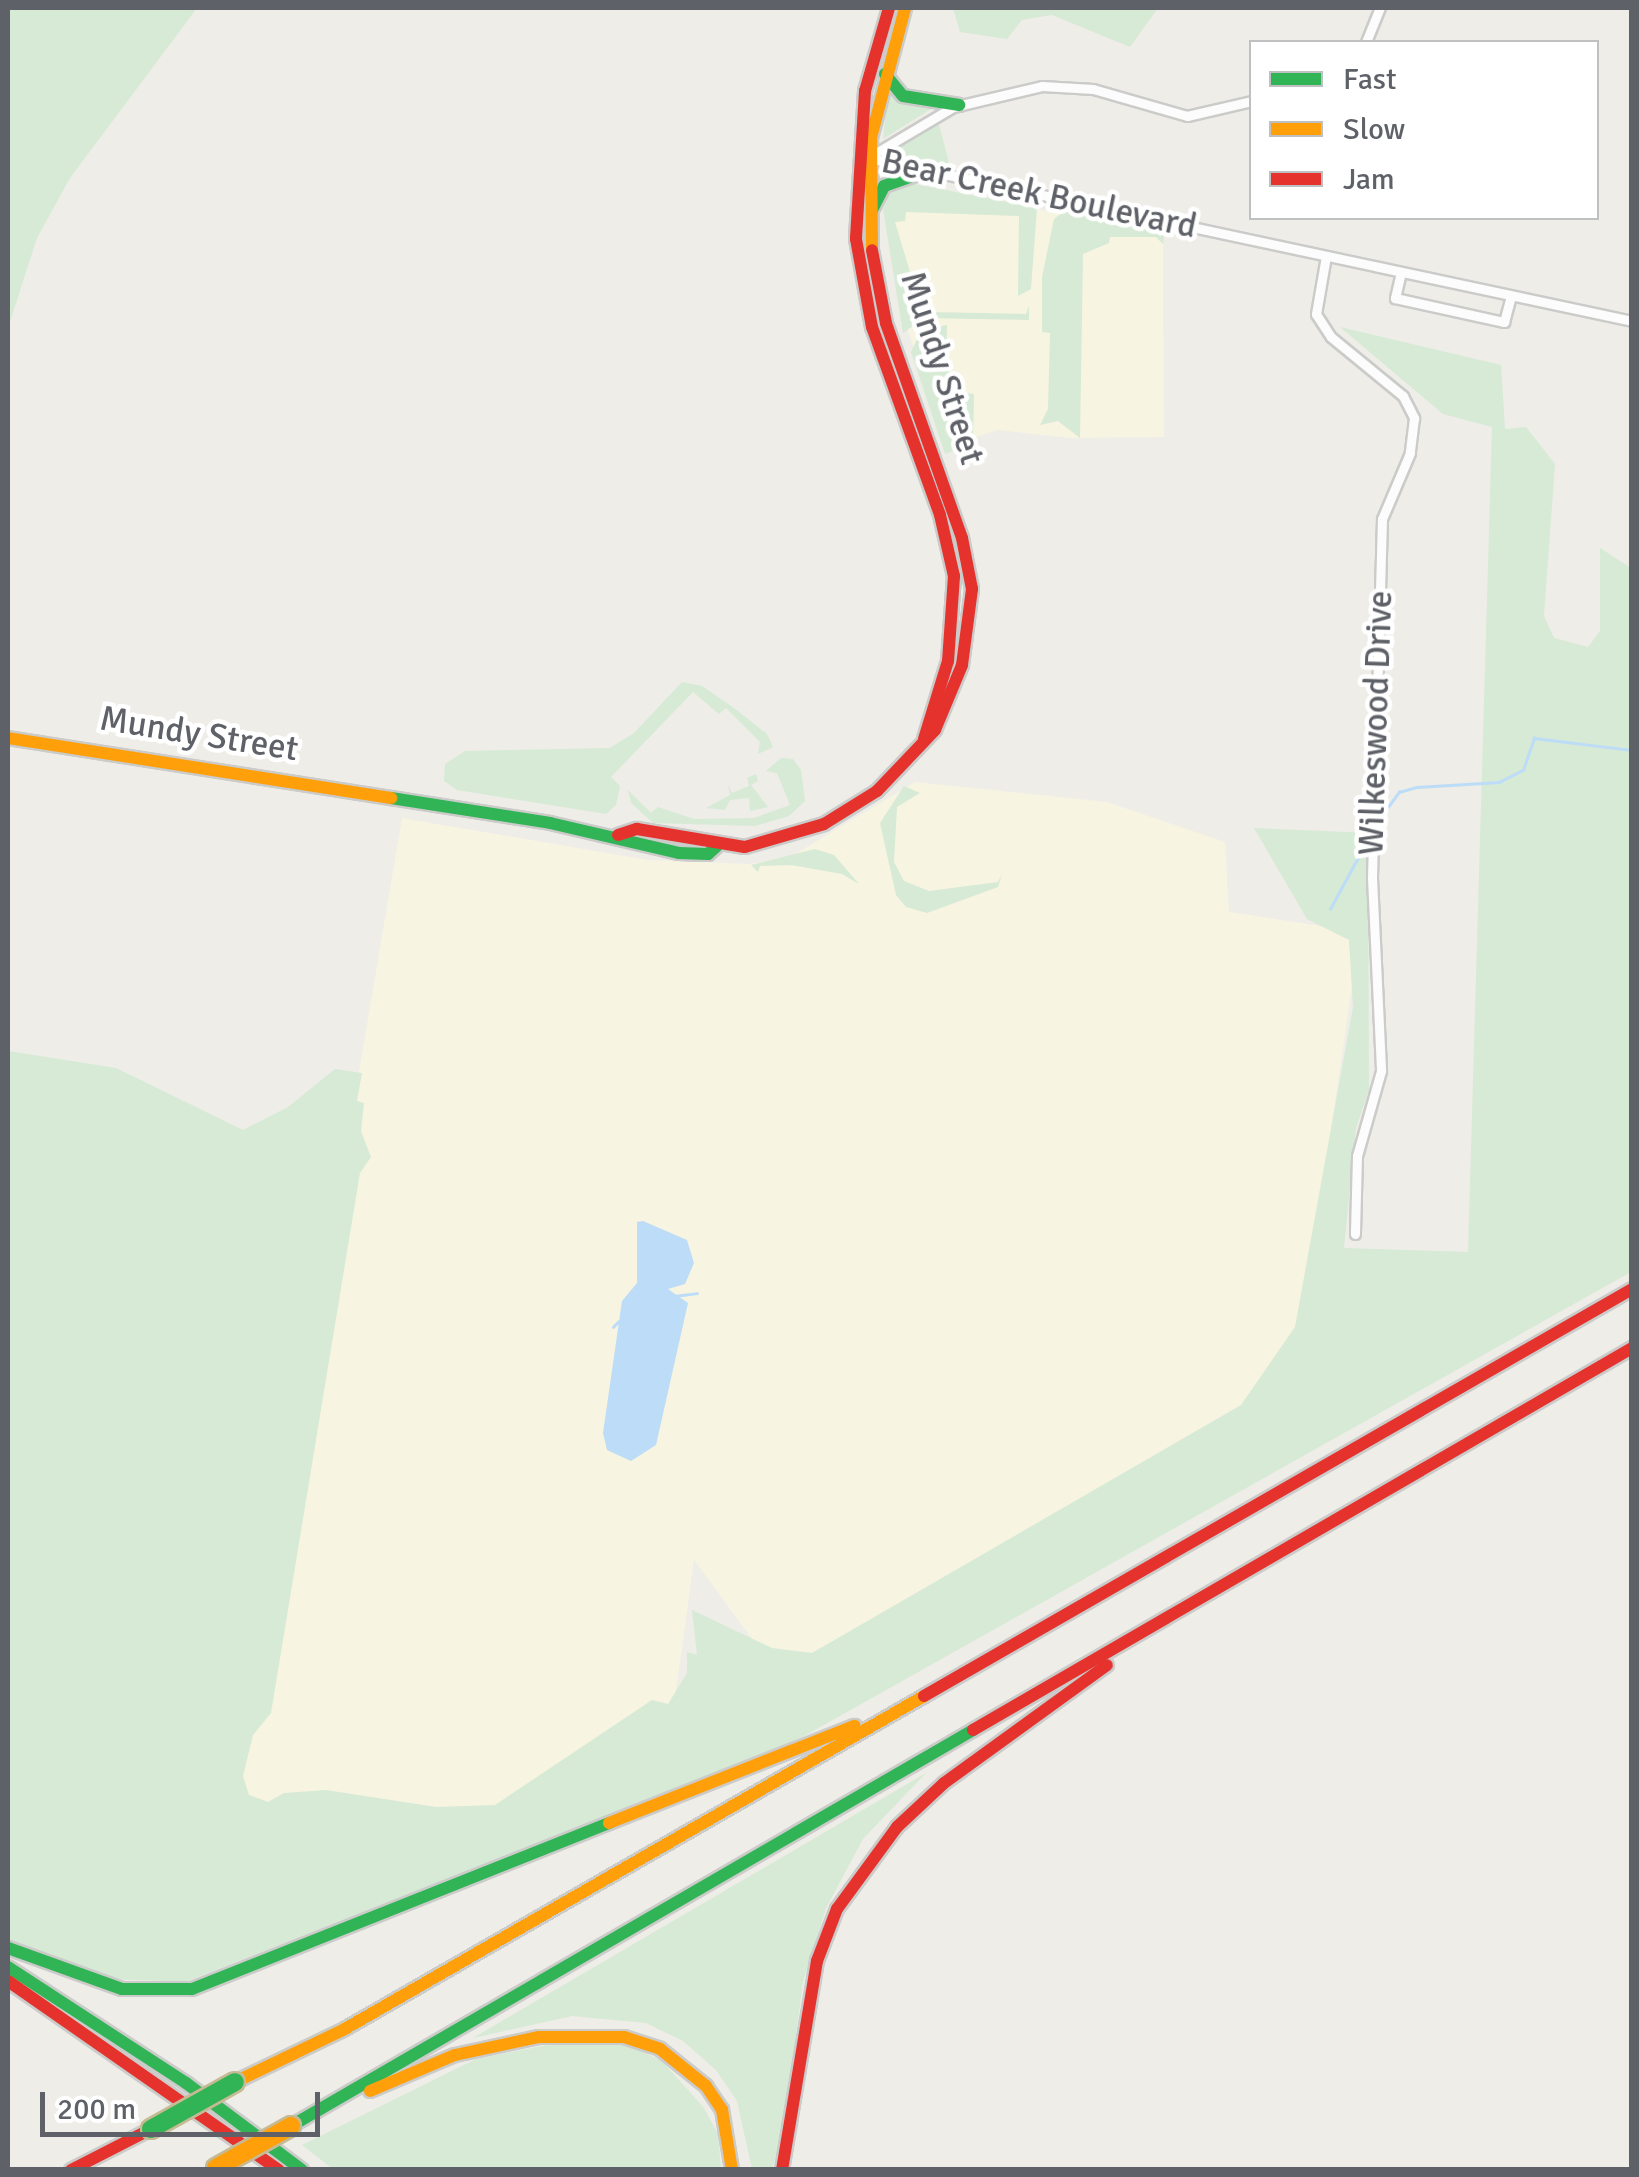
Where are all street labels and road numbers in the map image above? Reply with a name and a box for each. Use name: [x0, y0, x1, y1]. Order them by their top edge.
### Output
street label: Bear Creek Boulevard: [878, 140, 1200, 248]
street label: Mundy Street: [891, 266, 993, 470]
street label: Wilkeswood Drive: [1350, 590, 1402, 856]
street label: Mundy Street: [97, 698, 301, 770]

